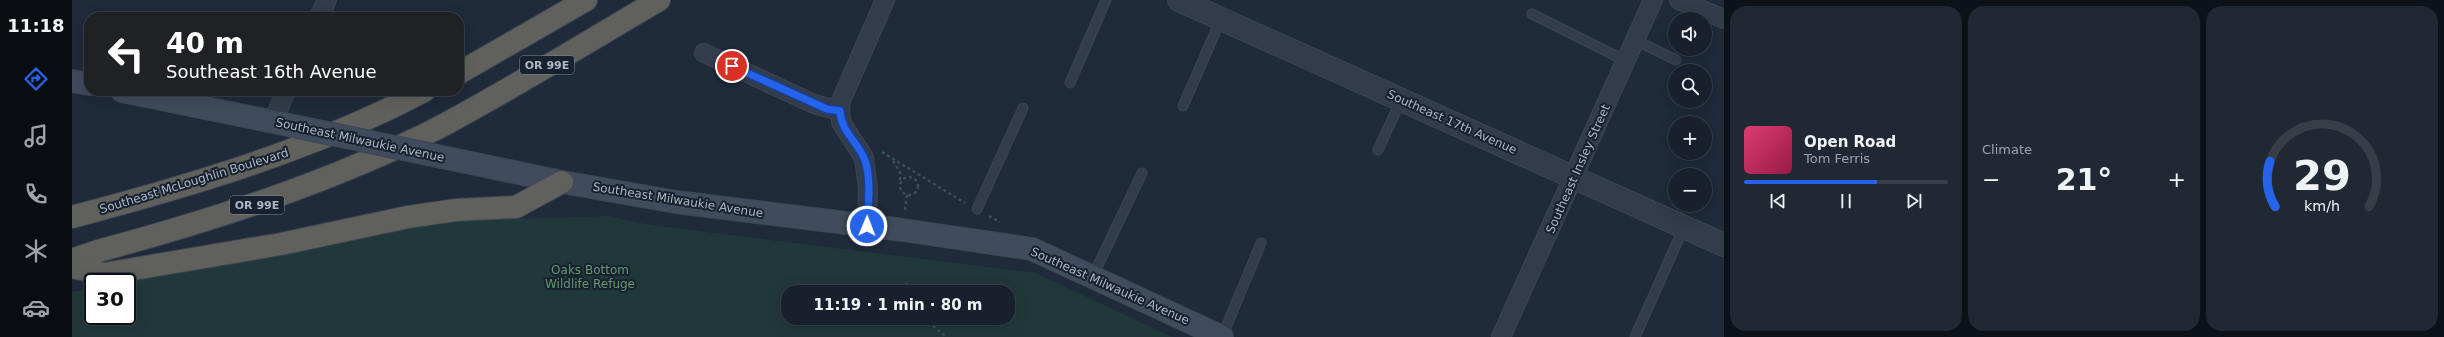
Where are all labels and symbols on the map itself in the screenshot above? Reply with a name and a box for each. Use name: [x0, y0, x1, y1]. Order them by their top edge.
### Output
pin: [715, 49, 749, 83]
road number: OR 99E: [520, 56, 574, 74]
street label: Southeast 17th Avenue: [1385, 87, 1519, 157]
street label: Southeast Insley Street: [1543, 102, 1613, 236]
street label: Southeast Milwaukie Avenue: [274, 115, 446, 165]
street label: Southeast McLoughlin Boulevard: [98, 146, 290, 216]
street label: Southeast Milwaukie Avenue: [592, 180, 764, 220]
road number: OR 99E: [230, 196, 284, 214]
position arrow: [846, 205, 888, 247]
street label: Southeast Milwaukie Avenue: [1028, 245, 1192, 327]
park label: Oaks Bottom Wildlife Refuge: [545, 263, 635, 291]
speed limit sign: 30: [84, 273, 136, 325]

